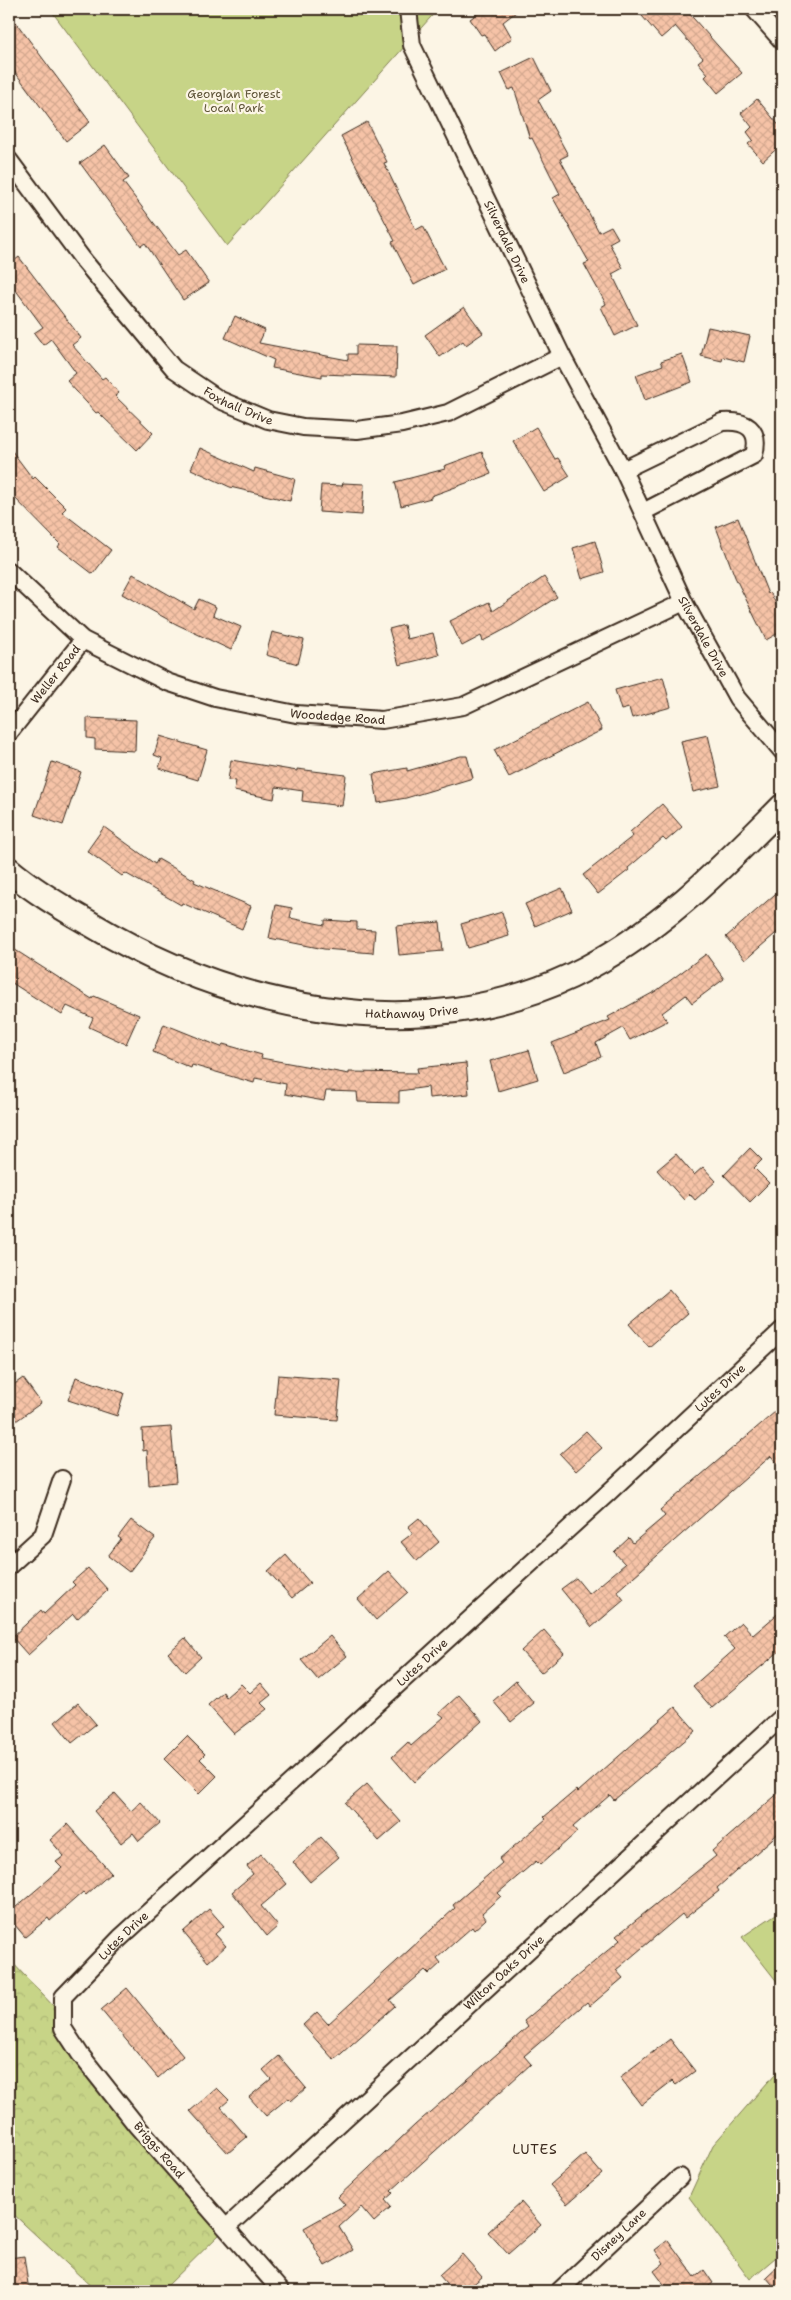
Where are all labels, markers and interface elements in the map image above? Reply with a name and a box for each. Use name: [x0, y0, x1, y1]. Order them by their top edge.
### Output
park label: Georgian Forest Local Park: [187, 86, 281, 116]
street label: Silverdale Drive: [480, 198, 534, 286]
street label: Foxhall Drive: [200, 383, 274, 429]
street label: Silverdale Drive: [674, 594, 732, 680]
street label: Weller Road: [27, 641, 84, 707]
street label: Woodedge Road: [288, 705, 386, 728]
street label: Hathaway Drive: [365, 1001, 460, 1022]
street label: Lutes Drive: [691, 1360, 749, 1416]
street label: Lutes Drive: [393, 1635, 451, 1690]
street label: Lutes Drive: [95, 1908, 152, 1964]
street label: Wilton Oaks Drive: [460, 1931, 548, 2014]
street label: Briggs Road: [130, 2118, 188, 2182]
district label: LUTES: [512, 2140, 558, 2158]
street label: Disney Lane: [588, 2205, 650, 2265]

